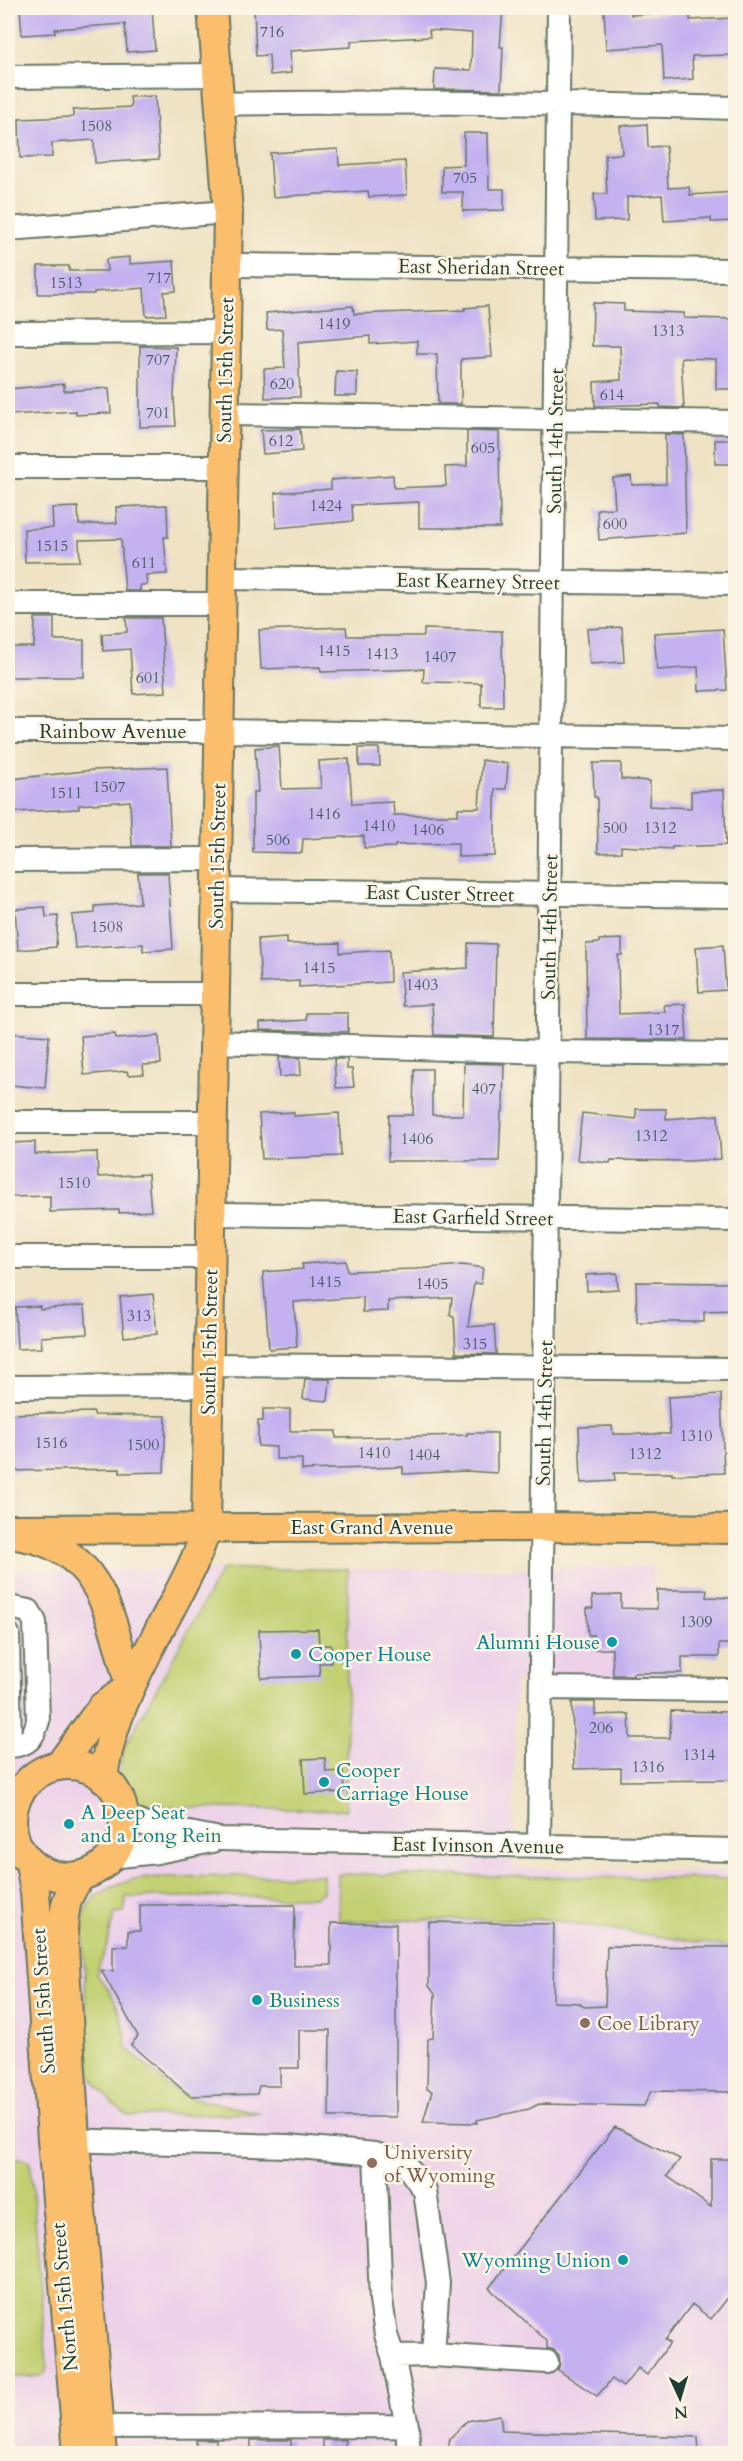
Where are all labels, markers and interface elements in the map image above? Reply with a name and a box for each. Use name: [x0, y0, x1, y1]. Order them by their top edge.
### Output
house number: 716: [260, 21, 284, 43]
house number: 1508: [80, 115, 112, 137]
house number: 705: [453, 167, 477, 189]
street label: East Sheridan Street: [398, 253, 565, 282]
house number: 717: [147, 267, 171, 289]
house number: 1513: [50, 272, 82, 294]
street label: South 15th Street: [211, 296, 240, 443]
house number: 1419: [318, 313, 350, 335]
house number: 1313: [652, 320, 684, 342]
house number: 707: [146, 349, 170, 371]
street label: South 14th Street: [541, 367, 570, 514]
house number: 620: [270, 373, 294, 395]
house number: 614: [600, 384, 624, 406]
house number: 701: [146, 402, 170, 424]
house number: 612: [269, 430, 293, 452]
house number: 605: [471, 437, 495, 459]
house number: 1424: [310, 495, 342, 517]
house number: 600: [603, 513, 627, 535]
house number: 1515: [36, 535, 68, 557]
house number: 611: [132, 552, 156, 574]
street label: East Kearney Street: [396, 567, 561, 596]
house number: 1415: [318, 640, 350, 662]
house number: 1413: [366, 643, 398, 665]
house number: 1407: [424, 646, 456, 668]
house number: 601: [136, 667, 160, 689]
street label: Rainbow Avenue: [39, 718, 187, 745]
house number: 1507: [93, 776, 125, 798]
house number: 1511: [50, 782, 82, 804]
street label: South 15th Street: [203, 782, 232, 929]
house number: 1416: [308, 803, 340, 825]
house number: 1410: [363, 815, 395, 837]
house number: 500: [603, 817, 627, 839]
house number: 1312: [644, 817, 676, 839]
house number: 1406: [412, 819, 444, 841]
house number: 506: [266, 829, 290, 851]
street label: South 14th Street: [535, 853, 564, 1000]
street label: East Custer Street: [366, 879, 515, 908]
house number: 1508: [91, 916, 123, 938]
house number: 1415: [303, 957, 335, 979]
house number: 1403: [406, 974, 438, 996]
house number: 1317: [647, 1019, 679, 1041]
house number: 407: [472, 1078, 496, 1100]
house number: 1312: [635, 1125, 667, 1147]
house number: 1406: [401, 1128, 433, 1150]
house number: 1510: [58, 1172, 90, 1194]
street label: East Garfield Street: [392, 1203, 554, 1232]
street label: South 15th Street: [195, 1268, 224, 1415]
house number: 1415: [309, 1271, 341, 1293]
house number: 1405: [416, 1273, 448, 1295]
house number: 313: [127, 1305, 151, 1327]
house number: 315: [463, 1333, 487, 1355]
street label: South 14th Street: [530, 1339, 559, 1486]
house number: 1310: [680, 1425, 712, 1447]
house number: 1516: [35, 1432, 67, 1454]
house number: 1500: [127, 1434, 159, 1456]
house number: 1410: [358, 1442, 390, 1464]
house number: 1312: [629, 1443, 661, 1465]
house number: 1404: [408, 1444, 440, 1466]
street label: East Grand Avenue: [290, 1514, 454, 1541]
house number: 1309: [680, 1611, 712, 1633]
place label: Alumni House: [476, 1629, 600, 1656]
marker: Alumni House: [605, 1635, 619, 1649]
place label: Cooper House: [308, 1641, 432, 1668]
marker: Cooper House: [289, 1647, 303, 1661]
house number: 206: [589, 1717, 613, 1739]
house number: 1314: [683, 1744, 715, 1766]
house number: 1316: [632, 1756, 664, 1778]
place label: Cooper Carriage House: [336, 1757, 469, 1807]
marker: Cooper Carriage House: [317, 1775, 331, 1789]
place label: A Deep Seat and a Long Rein: [81, 1799, 222, 1849]
marker: A Deep Seat and a Long Rein: [62, 1817, 76, 1831]
street label: East Ivinson Avenue: [392, 1830, 564, 1861]
street label: South 15th Street: [25, 1927, 62, 2075]
place label: Business: [269, 1987, 340, 2014]
marker: Business: [250, 1993, 264, 2007]
place label: Coe Library: [597, 2010, 700, 2037]
marker: Coe Library: [578, 2016, 592, 2030]
place label: University of Wyoming: [384, 2139, 496, 2189]
marker: University of Wyoming: [365, 2156, 379, 2170]
street label: North 15th Street: [44, 2221, 84, 2372]
place label: Wyoming Union: [461, 2247, 612, 2274]
marker: Wyoming Union: [616, 2253, 630, 2267]
north arrow: [650, 2368, 710, 2428]
text: N: [673, 2401, 689, 2423]

